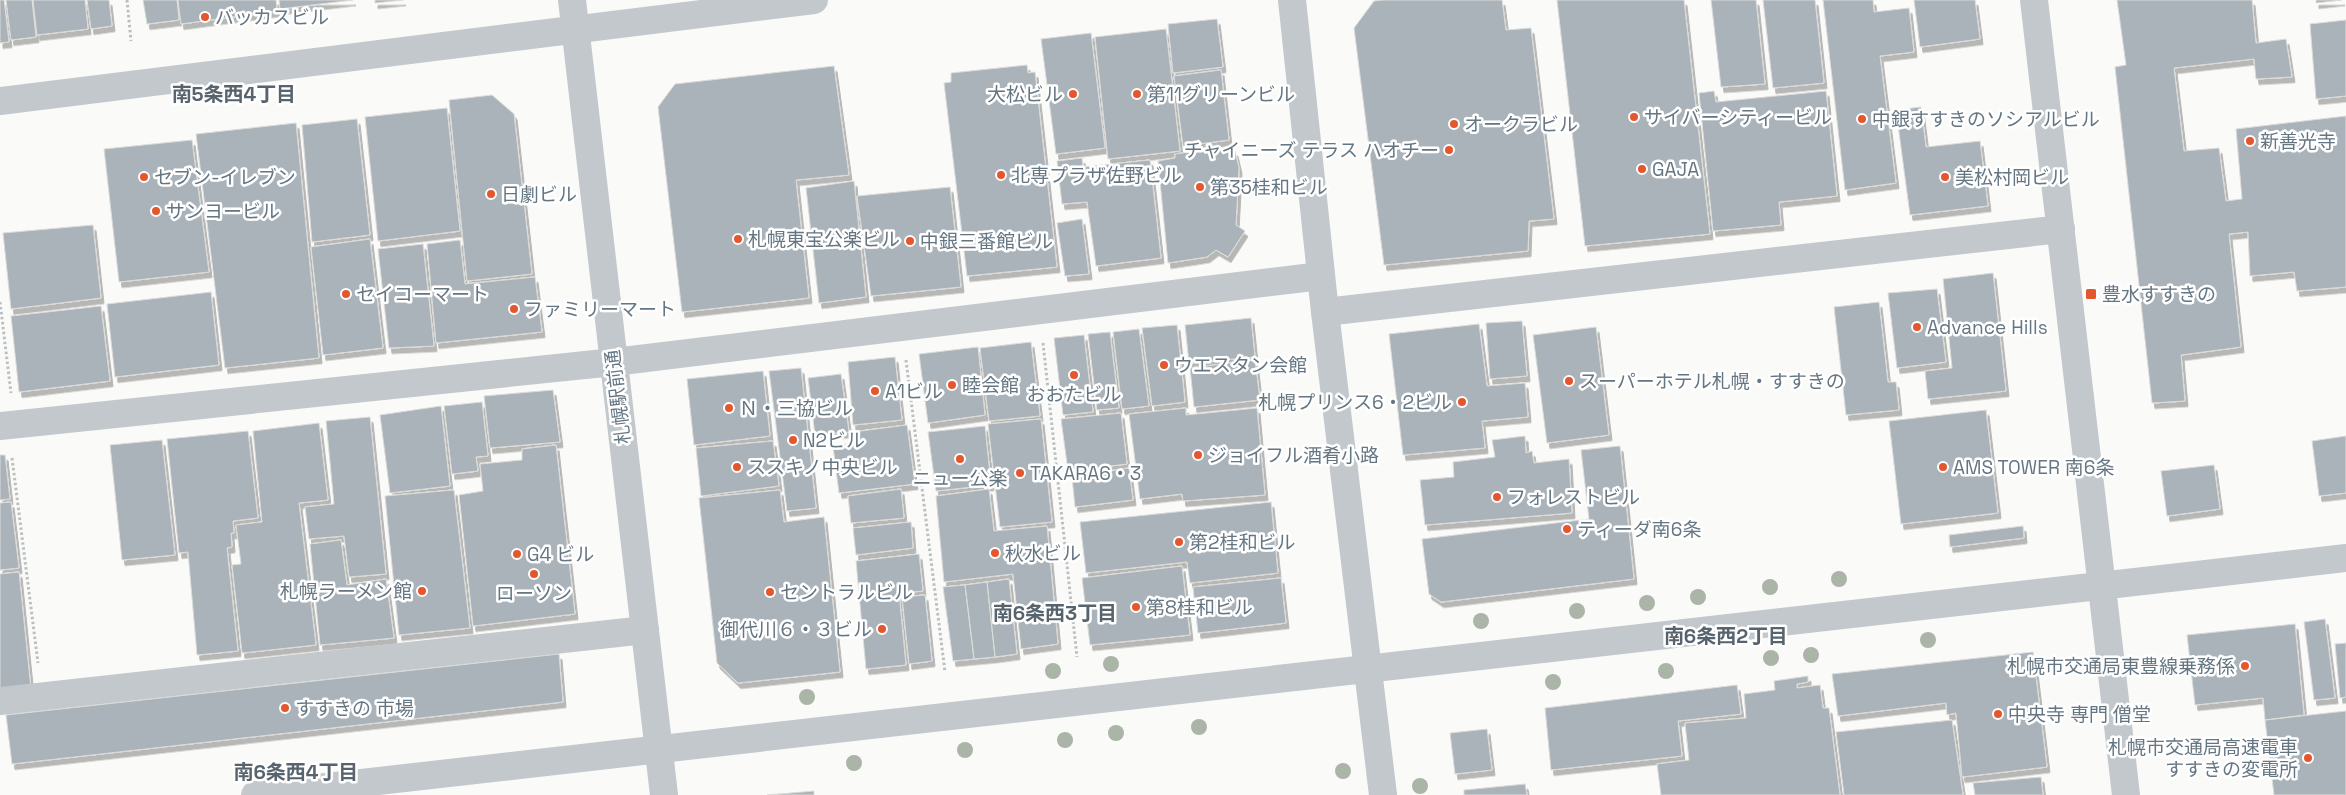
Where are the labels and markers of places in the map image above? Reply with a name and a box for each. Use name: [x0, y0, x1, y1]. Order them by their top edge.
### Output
place label: バッカスビル: [215, 5, 329, 30]
marker: バッカスビル: [199, 11, 211, 23]
place label: 大松ビル: [987, 82, 1063, 107]
place label: 第11グリーンビル: [1147, 82, 1295, 107]
marker: 大松ビル: [1067, 88, 1079, 100]
marker: 第11グリーンビル: [1131, 88, 1143, 100]
place label: サイバーシティービル: [1644, 105, 1832, 130]
place label: 中銀すすきのソシアルビル: [1872, 107, 2100, 132]
marker: サイバーシティービル: [1628, 111, 1640, 123]
place label: オークラビル: [1464, 112, 1578, 137]
marker: 中銀すすきのソシアルビル: [1856, 113, 1868, 125]
marker: オークラビル: [1448, 118, 1460, 130]
place label: 新善光寺: [2260, 129, 2336, 154]
marker: 新善光寺: [2244, 135, 2256, 147]
place label: チャイニーズ テラス ハオチー: [1184, 138, 1439, 163]
marker: チャイニーズ テラス ハオチー: [1443, 144, 1455, 156]
place label: GAJA: [1652, 157, 1699, 182]
place label: 北専プラザ佐野ビル: [1011, 163, 1182, 188]
marker: GAJA: [1636, 163, 1648, 175]
place label: セブン-イレブン: [154, 165, 296, 190]
place label: 美松村岡ビル: [1955, 165, 2069, 190]
marker: 北専プラザ佐野ビル: [995, 169, 1007, 181]
marker: セブン-イレブン: [138, 171, 150, 183]
marker: 美松村岡ビル: [1939, 171, 1951, 183]
place label: 第35桂和ビル: [1210, 175, 1328, 200]
marker: 第35桂和ビル: [1194, 181, 1206, 193]
place label: 日劇ビル: [501, 182, 577, 207]
marker: 日劇ビル: [485, 188, 497, 200]
place label: サンヨービル: [166, 199, 280, 224]
marker: サンヨービル: [150, 205, 162, 217]
place label: 札幌東宝公楽ビル: [748, 227, 900, 252]
place label: 中銀三番館ビル: [920, 229, 1053, 254]
marker: 札幌東宝公楽ビル: [732, 233, 744, 245]
marker: 中銀三番館ビル: [904, 235, 916, 247]
place label: セイコーマート: [356, 282, 489, 307]
place label: 豊水すすきの: [2102, 282, 2216, 307]
marker: 豊水すすきの: [2084, 287, 2098, 301]
marker: セイコーマート: [340, 288, 352, 300]
place label: ファミリーマート: [524, 297, 676, 322]
marker: ファミリーマート: [508, 303, 520, 315]
place label: Advance Hills: [1927, 315, 2048, 340]
marker: Advance Hills: [1911, 321, 1923, 333]
place label: ウエスタン会館: [1174, 353, 1307, 378]
marker: ウエスタン会館: [1158, 359, 1170, 371]
marker: おおたビル: [1068, 369, 1080, 381]
place label: スーパーホテル札幌・すすきの: [1579, 369, 1845, 394]
place label: 睦会館: [962, 373, 1019, 398]
marker: スーパーホテル札幌・すすきの: [1563, 375, 1575, 387]
place label: A1ビル: [885, 379, 943, 404]
marker: 睦会館: [946, 379, 958, 391]
place label: おおたビル: [1026, 382, 1122, 407]
marker: A1ビル: [869, 385, 881, 397]
place label: 札幌プリンス6・2ビル: [1258, 390, 1452, 415]
place label: Ｎ・三協ビル: [739, 396, 853, 421]
marker: 札幌プリンス6・2ビル: [1456, 396, 1468, 408]
marker: Ｎ・三協ビル: [723, 402, 735, 414]
place label: N2ビル: [803, 428, 865, 453]
marker: N2ビル: [787, 434, 799, 446]
place label: ジョイフル酒肴小路: [1208, 443, 1379, 468]
marker: ジョイフル酒肴小路: [1192, 449, 1204, 461]
marker: ニュー公楽: [954, 453, 966, 465]
place label: ススキノ中央ビル: [747, 455, 898, 480]
place label: AMS TOWER 南6条: [1953, 455, 2114, 480]
marker: ススキノ中央ビル: [731, 461, 743, 473]
place label: TAKARA6・3: [1030, 461, 1141, 486]
marker: AMS TOWER 南6条: [1937, 461, 1949, 473]
place label: ニュー公楽: [912, 466, 1008, 491]
marker: TAKARA6・3: [1014, 467, 1026, 479]
place label: フォレストビル: [1507, 485, 1640, 510]
marker: フォレストビル: [1491, 491, 1503, 503]
place label: ティーダ南6条: [1577, 517, 1702, 542]
marker: ティーダ南6条: [1561, 523, 1573, 535]
place label: 第2桂和ビル: [1189, 530, 1295, 555]
marker: 第2桂和ビル: [1173, 536, 1185, 548]
place label: 秋水ビル: [1005, 541, 1081, 566]
place label: G4 ビル: [527, 542, 594, 567]
marker: 秋水ビル: [989, 547, 1001, 559]
marker: G4 ビル: [511, 548, 523, 560]
marker: ローソン: [528, 568, 540, 580]
place label: 札幌ラーメン館: [280, 579, 412, 604]
place label: セントラルビル: [780, 580, 913, 605]
place label: ローソン: [496, 581, 572, 606]
marker: 札幌ラーメン館: [416, 585, 428, 597]
marker: セントラルビル: [764, 586, 776, 598]
place label: 第8桂和ビル: [1146, 595, 1253, 620]
marker: 第8桂和ビル: [1130, 601, 1142, 613]
place label: 御代川６・３ビル: [720, 617, 872, 642]
marker: 御代川６・３ビル: [876, 623, 888, 635]
place label: 札幌市交通局東豊線乗務係: [2007, 654, 2235, 679]
marker: 札幌市交通局東豊線乗務係: [2239, 660, 2251, 672]
place label: すすきの 市場: [295, 696, 414, 721]
marker: すすきの 市場: [279, 702, 291, 714]
place label: 中央寺 専門 僧堂: [2008, 702, 2151, 727]
marker: 中央寺 専門 僧堂: [1992, 708, 2004, 720]
place label: 札幌市交通局高速電車 すすきの変電所: [2108, 735, 2298, 782]
marker: 札幌市交通局高速電車 すすきの変電所: [2302, 752, 2314, 764]

